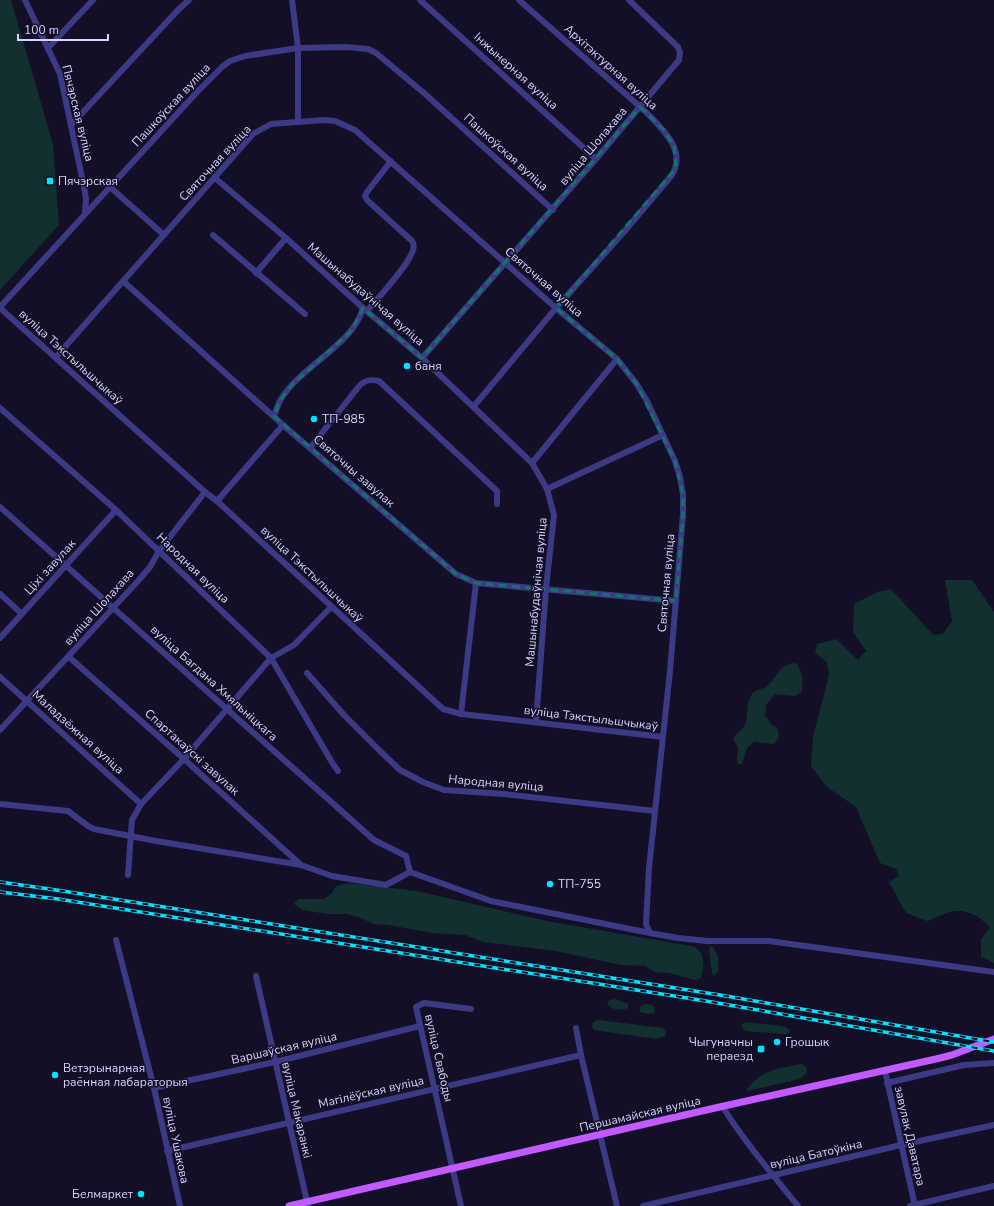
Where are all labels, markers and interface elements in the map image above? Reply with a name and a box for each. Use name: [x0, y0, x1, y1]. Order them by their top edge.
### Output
scale bar: [18, 16, 108, 42]
street label: Архітэктурная вуліца: [561, 21, 661, 113]
text: 100 m: [24, 22, 59, 38]
street label: Інжынерная вуліца: [471, 29, 561, 113]
street label: Пашкоўская вуліца: [128, 60, 214, 150]
street label: Пячэрская вуліца: [58, 63, 98, 163]
street label: вуліца Шолахава: [556, 103, 630, 189]
street label: Пашкоўская вуліца: [460, 110, 552, 194]
street label: Святочная вуліца: [175, 121, 255, 205]
place label: Пячэрская: [58, 173, 118, 189]
marker: Пячэрская: [45, 176, 55, 186]
street label: Машынабудаўнічая вуліца: [304, 239, 428, 349]
street label: Святочная вуліца: [501, 244, 587, 320]
street label: вуліца Тэкстыльшчыкаў: [16, 306, 127, 409]
place label: баня: [415, 358, 442, 374]
marker: баня: [402, 361, 412, 371]
place label: ТП-985: [322, 411, 365, 427]
marker: ТП-985: [309, 414, 319, 424]
street label: Святочны завулак: [310, 431, 399, 511]
street label: Машынабудаўнічая вуліца: [522, 517, 550, 667]
street label: вуліца Тэкстыльшчыкаў: [257, 522, 367, 626]
street label: Народная вуліца: [153, 529, 233, 607]
street label: Святочная вуліца: [654, 533, 678, 633]
street label: Ціхі завулак: [21, 535, 80, 598]
street label: вуліца Шолахава: [60, 565, 138, 649]
street label: вуліца Багдана Хмяльніцкага: [147, 622, 281, 744]
street label: Маладзёжная вуліца: [29, 687, 127, 777]
street label: вуліца Тэкстыльшчыкаў: [523, 702, 660, 734]
street label: Спартакаўскі завулак: [141, 705, 243, 799]
street label: Народная вуліца: [448, 771, 544, 795]
place label: ТП-755: [558, 876, 601, 892]
marker: ТП-755: [545, 879, 555, 889]
street label: вуліца Свабоды: [421, 1013, 457, 1103]
street label: Варшаўская вуліца: [230, 1028, 338, 1068]
place label: Чыгуначны пераезд: [689, 1034, 753, 1064]
place label: Грошык: [785, 1034, 830, 1050]
marker: Грошык: [772, 1037, 782, 1047]
marker: Чыгуначны пераезд: [756, 1044, 766, 1054]
place label: Ветэрынарная раённая лабараторыя: [63, 1060, 188, 1090]
street label: вуліца Макаранкі: [278, 1060, 316, 1160]
marker: Ветэрынарная раённая лабараторыя: [50, 1070, 60, 1080]
street label: Магілёўская вуліца: [316, 1072, 426, 1112]
street label: завулак Даватара: [891, 1085, 929, 1187]
street label: Першамайская вуліца: [578, 1092, 702, 1136]
street label: вуліца Ушакова: [159, 1095, 193, 1185]
street label: вуліца Батоўкіна: [768, 1136, 864, 1172]
place label: Белмаркет: [72, 1186, 134, 1202]
marker: Белмаркет: [136, 1189, 146, 1199]

